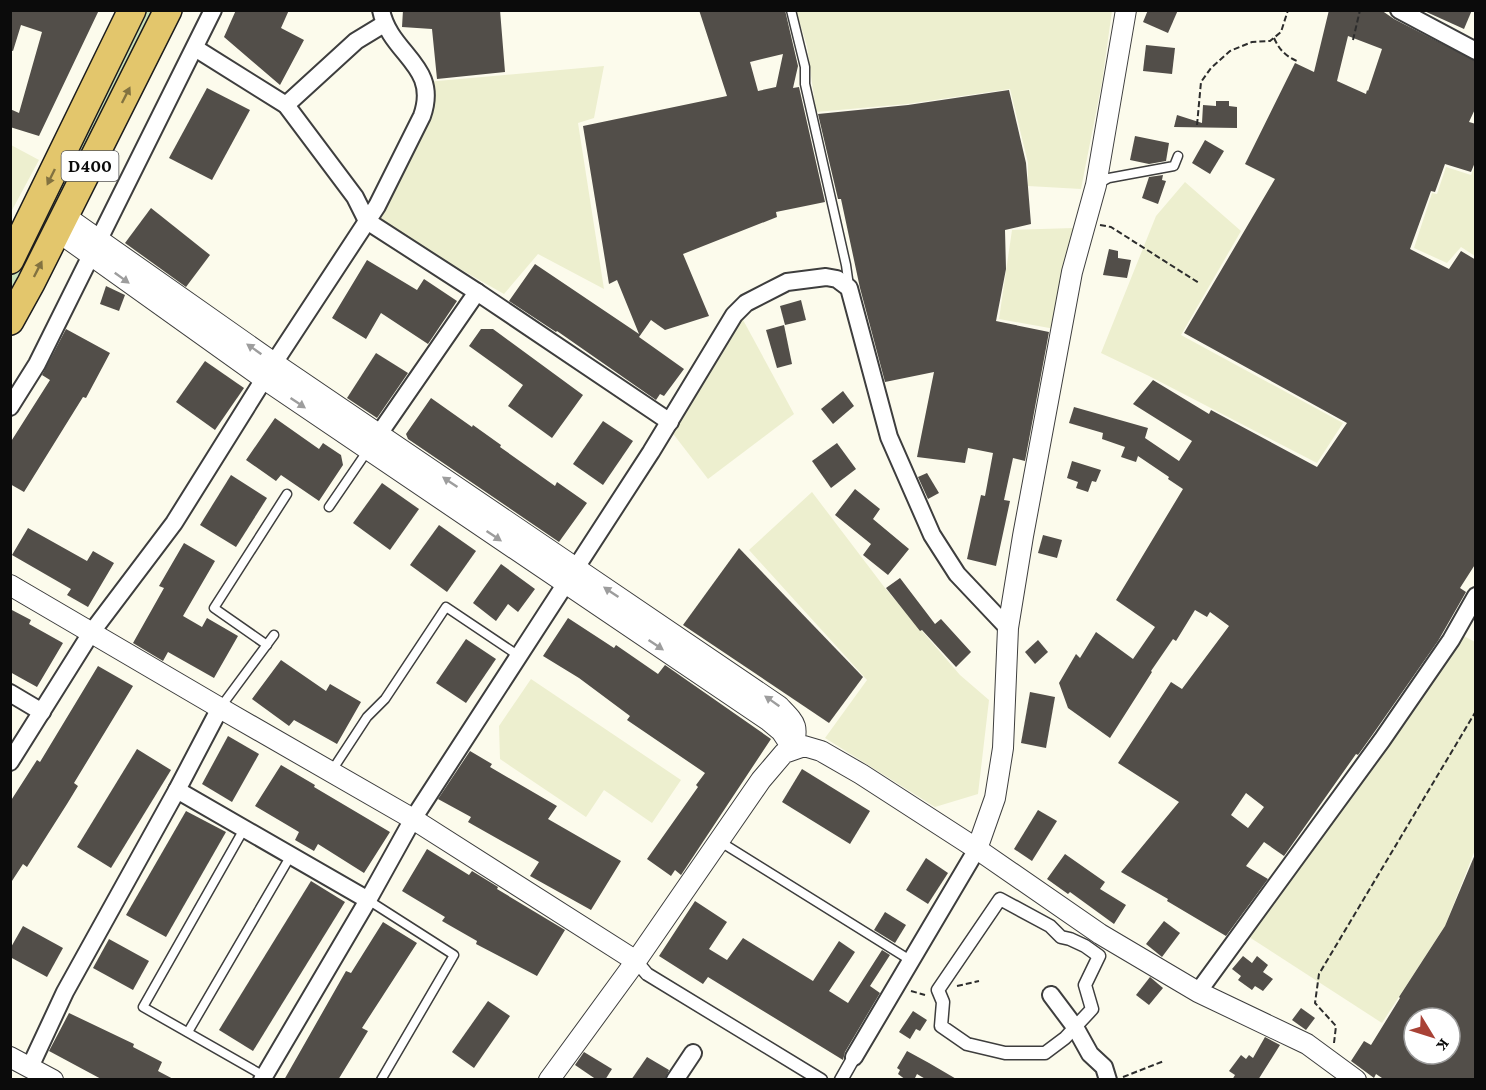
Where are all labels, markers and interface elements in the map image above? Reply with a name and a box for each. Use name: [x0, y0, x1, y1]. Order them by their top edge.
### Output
one-way arrow: [120, 86, 130, 104]
road number: D400: [62, 151, 118, 181]
one-way arrow: [47, 168, 56, 185]
one-way arrow: [34, 261, 43, 278]
one-way arrow: [114, 271, 129, 283]
one-way arrow: [246, 343, 262, 355]
one-way arrow: [290, 397, 306, 408]
one-way arrow: [442, 476, 458, 488]
one-way arrow: [486, 530, 502, 541]
one-way arrow: [603, 586, 619, 598]
one-way arrow: [647, 639, 663, 651]
one-way arrow: [765, 695, 781, 707]
north arrow: [1402, 1006, 1462, 1066]
text: K: [1433, 1036, 1453, 1055]

